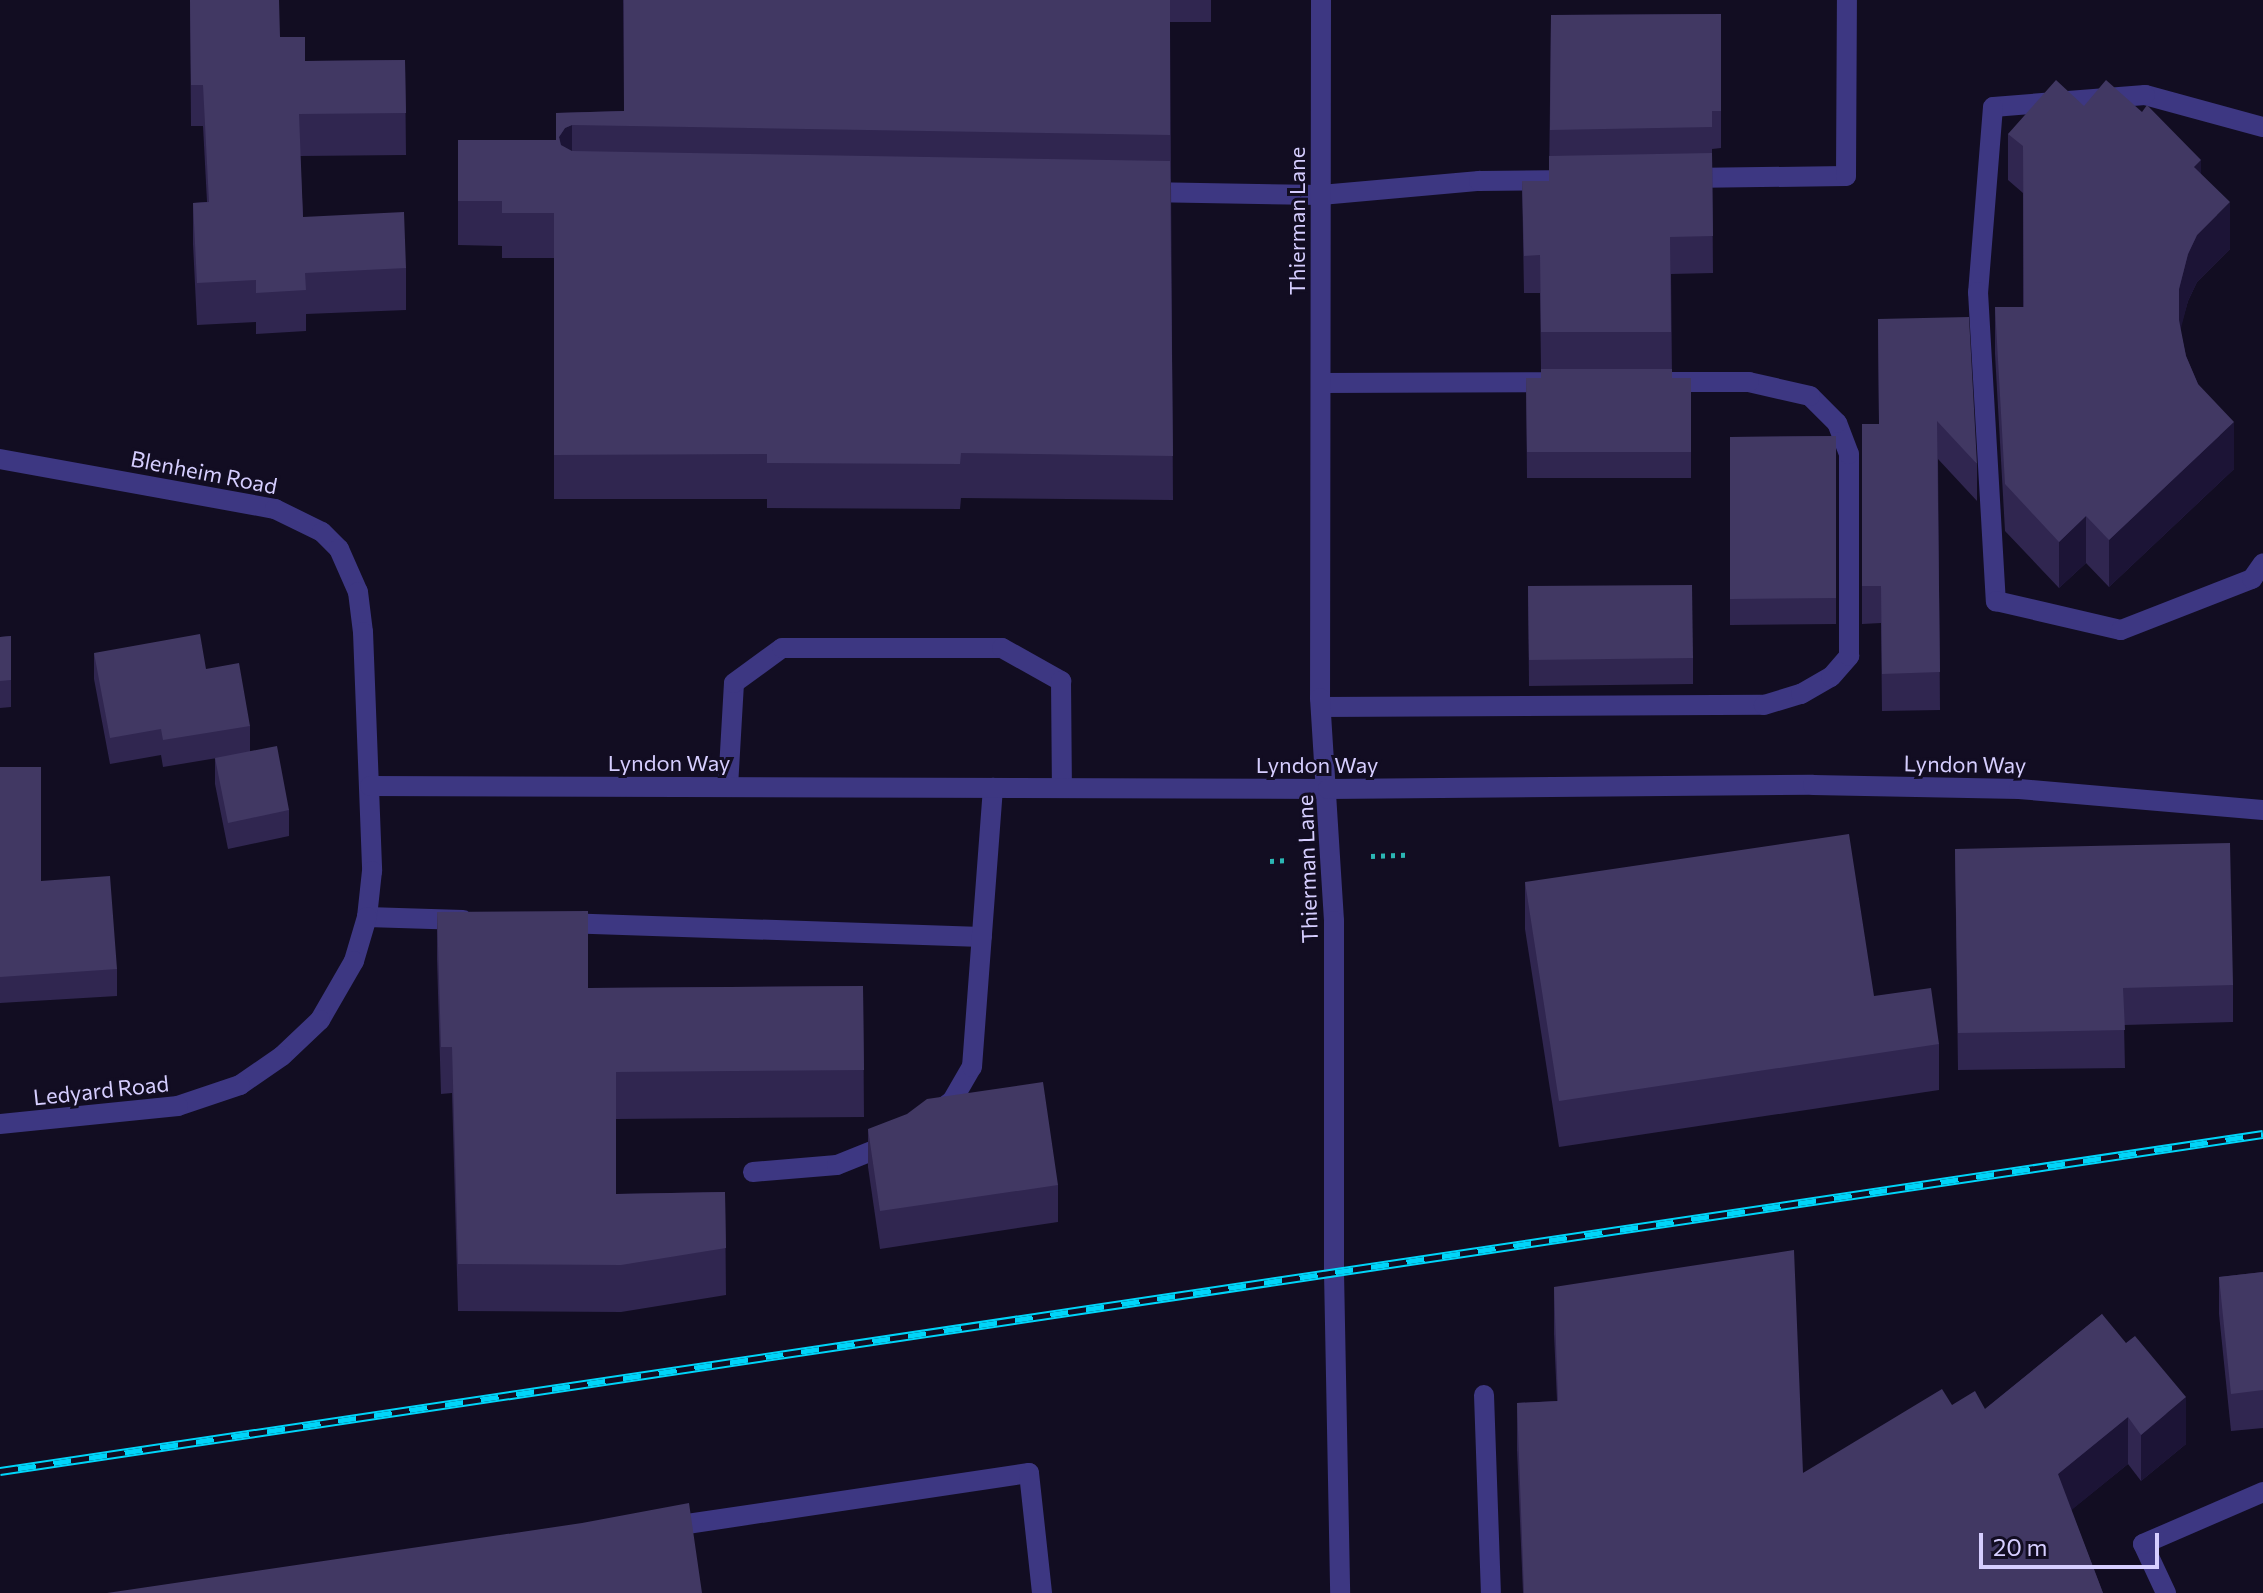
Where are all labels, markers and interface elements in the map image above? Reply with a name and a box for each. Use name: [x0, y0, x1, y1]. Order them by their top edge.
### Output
street label: Thierman Lane: [1284, 147, 1310, 295]
street label: Blenheim Road: [129, 445, 279, 499]
street label: Lyndon Way: [608, 750, 730, 776]
street label: Lyndon Way: [1904, 750, 2026, 778]
street label: Lyndon Way: [1256, 752, 1378, 778]
street label: Thierman Lane: [1291, 794, 1323, 944]
street label: Ledyard Road: [32, 1070, 170, 1110]
scale bar: [1983, 1517, 2163, 1567]
text: 20 m: [1993, 1532, 2047, 1561]

